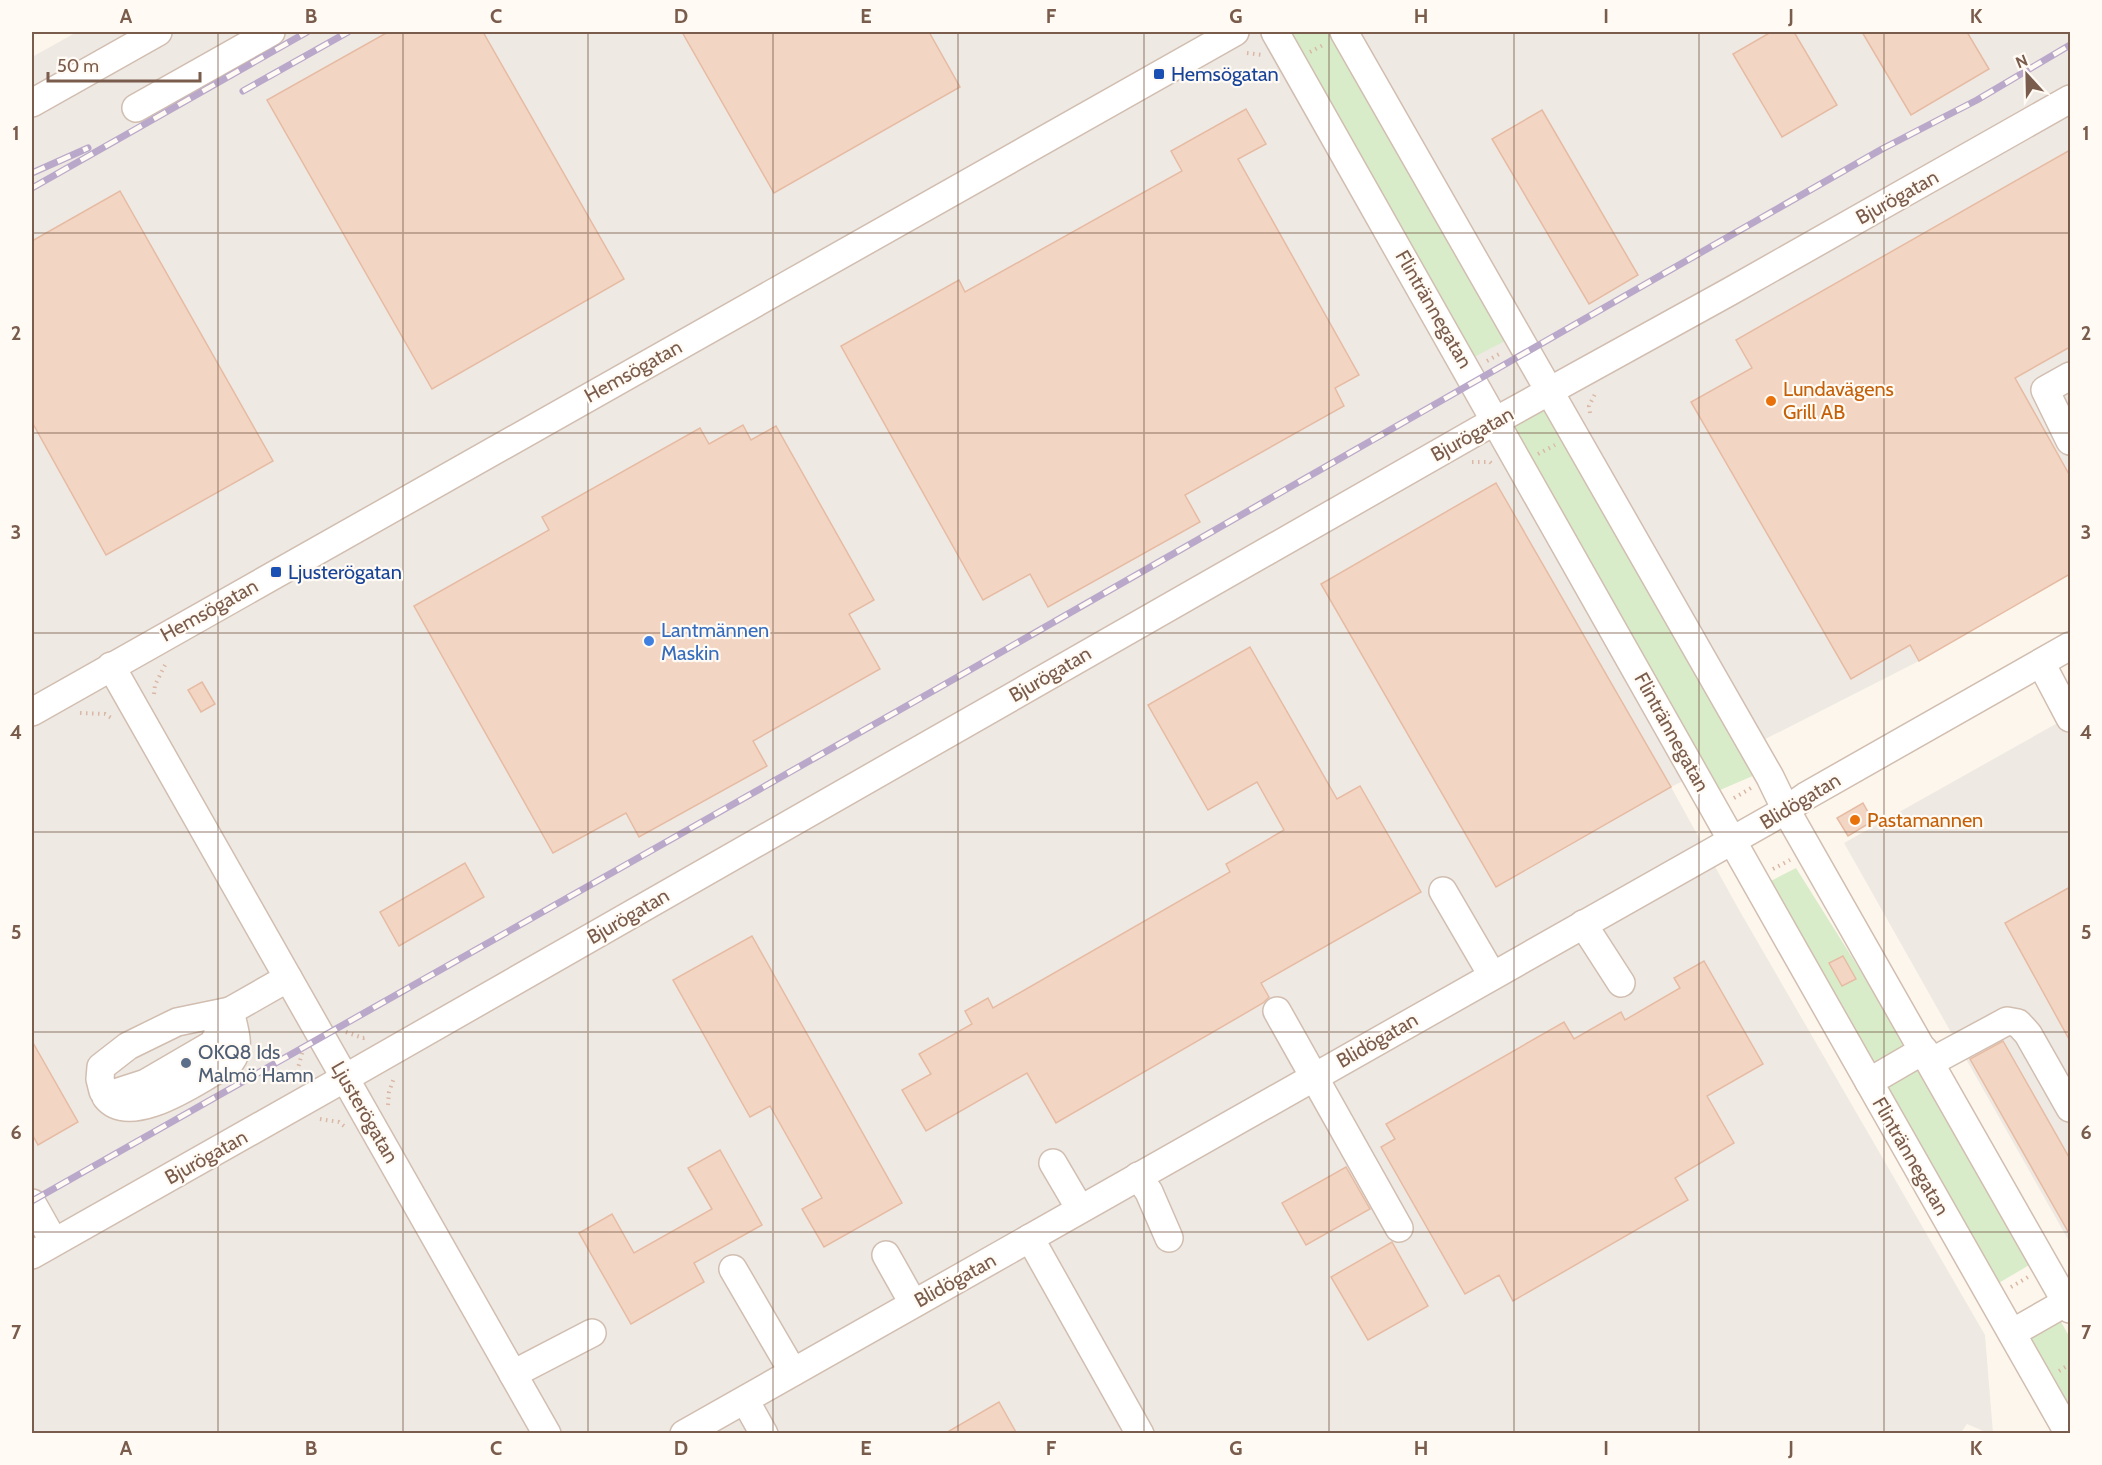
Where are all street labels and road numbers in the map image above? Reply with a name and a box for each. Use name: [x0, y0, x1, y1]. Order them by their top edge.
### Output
street label: Bjurögatan: [1852, 165, 1942, 229]
street label: Flintrännegatan: [1390, 246, 1478, 372]
street label: Hemsögatan: [580, 334, 686, 408]
street label: Bjurögatan: [1427, 402, 1517, 466]
street label: Hemsögatan: [156, 573, 262, 647]
street label: Bjurögatan: [1005, 641, 1095, 707]
street label: Flintrännegatan: [1629, 668, 1715, 796]
street label: Blidögatan: [1755, 768, 1845, 834]
street label: Bjurögatan: [583, 883, 673, 949]
street label: Blidögatan: [1332, 1007, 1422, 1073]
street label: Ljusterögatan: [326, 1057, 404, 1167]
street label: Flintrännegatan: [1867, 1093, 1955, 1219]
street label: Bjurögatan: [161, 1125, 251, 1189]
street label: Blidögatan: [910, 1248, 1000, 1312]

